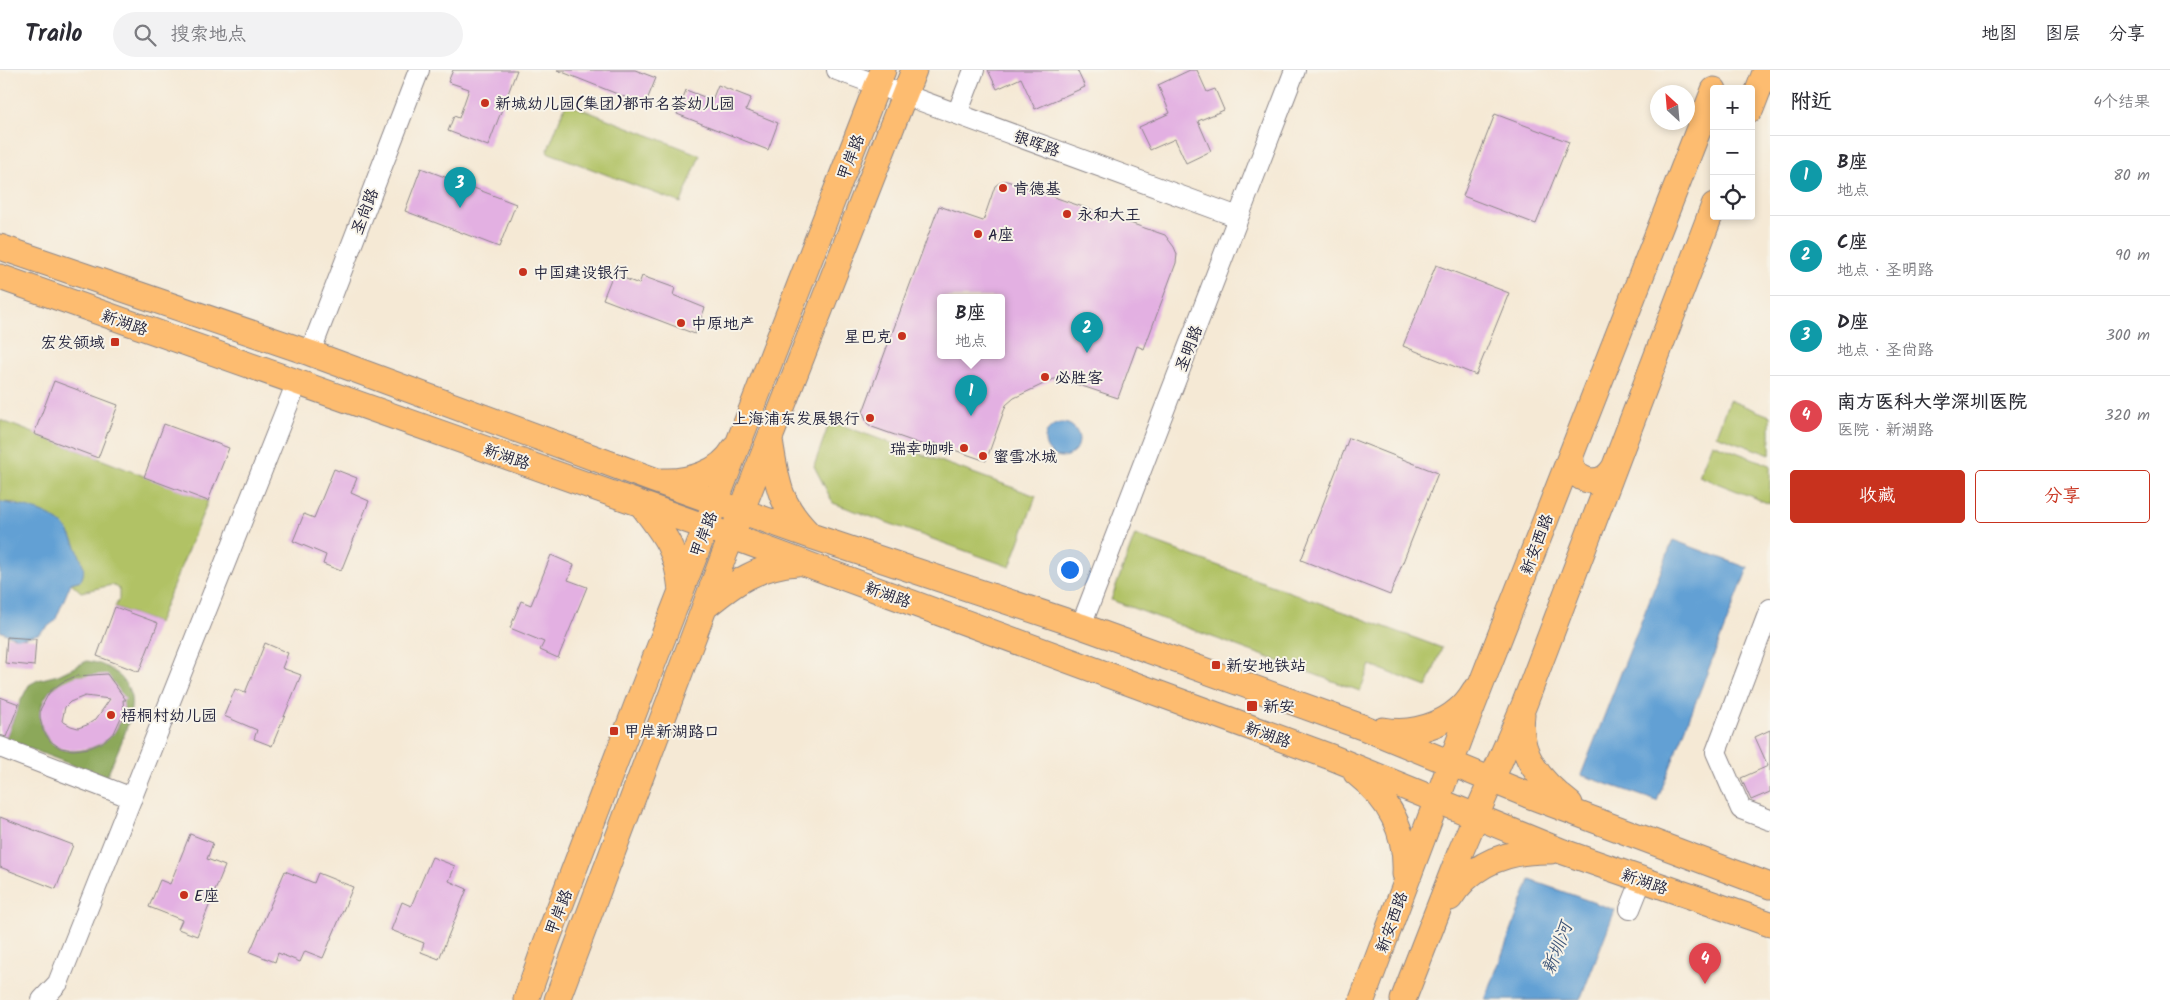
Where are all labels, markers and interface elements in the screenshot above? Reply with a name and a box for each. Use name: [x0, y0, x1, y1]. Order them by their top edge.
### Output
search box: [113, 12, 463, 57]
text: Trailo: [25, 15, 83, 54]
text: 搜索地点: [171, 20, 247, 50]
text: 地图: [1981, 20, 2017, 49]
text: 图层: [2045, 20, 2081, 49]
text: 分享: [2109, 20, 2145, 49]
icon: search: [131, 21, 159, 49]
north arrow: [1650, 85, 1695, 130]
map controls: [1710, 85, 1755, 220]
button: +: [1710, 85, 1755, 130]
text: 附近: [1790, 86, 1832, 119]
text: 4个结果: [2093, 90, 2150, 115]
place label: 新城幼儿园(集团)都市名荟幼儿园: [495, 92, 735, 117]
marker: 新城幼儿园(集团)都市名荟幼儿园: [479, 97, 491, 109]
street label: 银晖路: [1010, 124, 1063, 164]
button: −: [1710, 130, 1755, 175]
street label: 甲岸路: [831, 131, 872, 184]
text: B座: [1837, 148, 1868, 178]
text: 1: [1804, 163, 1808, 188]
text: 80 m: [2113, 163, 2150, 188]
pin: 3: [444, 167, 476, 208]
button: locate: [1710, 175, 1755, 220]
place label: 肯德基: [1013, 177, 1061, 202]
text: 地点: [1837, 178, 1869, 203]
marker: 肯德基: [997, 182, 1009, 194]
street label: 圣尚路: [345, 185, 386, 238]
place label: 永和大王: [1077, 203, 1141, 228]
marker: 永和大王: [1061, 208, 1073, 220]
place label: A座: [988, 223, 1014, 248]
marker: A座: [972, 228, 984, 240]
text: C座: [1837, 228, 1868, 258]
text: 2: [1801, 243, 1811, 268]
text: 90 m: [2115, 243, 2150, 268]
text: 地点 · 圣明路: [1837, 258, 1934, 283]
place label: 中国建设银行: [533, 261, 629, 286]
marker: 中国建设银行: [517, 266, 529, 278]
popup: [937, 294, 1005, 359]
text: B座: [955, 299, 986, 329]
street label: 新湖路: [98, 304, 151, 343]
text: D座: [1837, 308, 1869, 338]
place label: 中原地产: [691, 312, 755, 337]
pin: 2: [1071, 312, 1103, 353]
marker: 中原地产: [675, 317, 687, 329]
street label: 圣明路: [1169, 322, 1210, 375]
text: 3: [1802, 323, 1810, 348]
text: 300 m: [2106, 323, 2150, 348]
place label: 星巴克: [844, 325, 892, 350]
text: 地点: [955, 329, 987, 354]
marker: 星巴克: [896, 330, 908, 342]
place label: 宏发领域: [41, 331, 105, 356]
marker: 宏发领域: [109, 336, 121, 348]
text: 地点 · 圣尚路: [1837, 338, 1934, 363]
place label: 必胜客: [1055, 366, 1103, 391]
marker: 必胜客: [1039, 371, 1051, 383]
pin: 1: [955, 375, 987, 416]
text: 南方医科大学深圳医院: [1837, 388, 2027, 418]
text: 4: [1802, 403, 1810, 428]
text: 320 m: [2104, 403, 2150, 428]
place label: 上海浦东发展银行: [732, 407, 860, 432]
marker: 上海浦东发展银行: [864, 412, 876, 424]
text: 医院 · 新湖路: [1837, 418, 1934, 443]
place label: 瑞幸咖啡: [890, 437, 954, 462]
street label: 新湖路: [480, 438, 533, 477]
marker: 瑞幸咖啡: [958, 442, 970, 454]
place label: 蜜雪冰城: [993, 445, 1057, 470]
marker: 蜜雪冰城: [977, 450, 989, 462]
button: 收藏: [1790, 470, 1965, 523]
button: 分享: [1975, 470, 2150, 523]
street label: 甲岸路: [684, 508, 725, 561]
street label: 新安西路: [1514, 510, 1561, 579]
your location: [1057, 557, 1083, 583]
street label: 新湖路: [861, 575, 914, 615]
place label: 新安地铁站: [1226, 654, 1306, 679]
marker: 新安地铁站: [1210, 659, 1222, 671]
place label: 新安: [1263, 695, 1295, 720]
marker: 新安: [1245, 699, 1259, 713]
place label: 梧桐村幼儿园: [121, 704, 217, 729]
marker: 梧桐村幼儿园: [105, 709, 117, 721]
street label: 新湖路: [1241, 715, 1294, 755]
place label: 甲岸新湖路口: [624, 720, 720, 745]
marker: 甲岸新湖路口: [608, 725, 620, 737]
street label: 新湖路: [1618, 863, 1671, 902]
place label: E座: [194, 884, 219, 909]
street label: 甲岸路: [539, 886, 580, 939]
street label: 新安西路: [1370, 888, 1415, 957]
marker: E座: [178, 889, 190, 901]
water label: 新圳河: [1535, 915, 1583, 979]
pin: 4: [1689, 943, 1721, 984]

